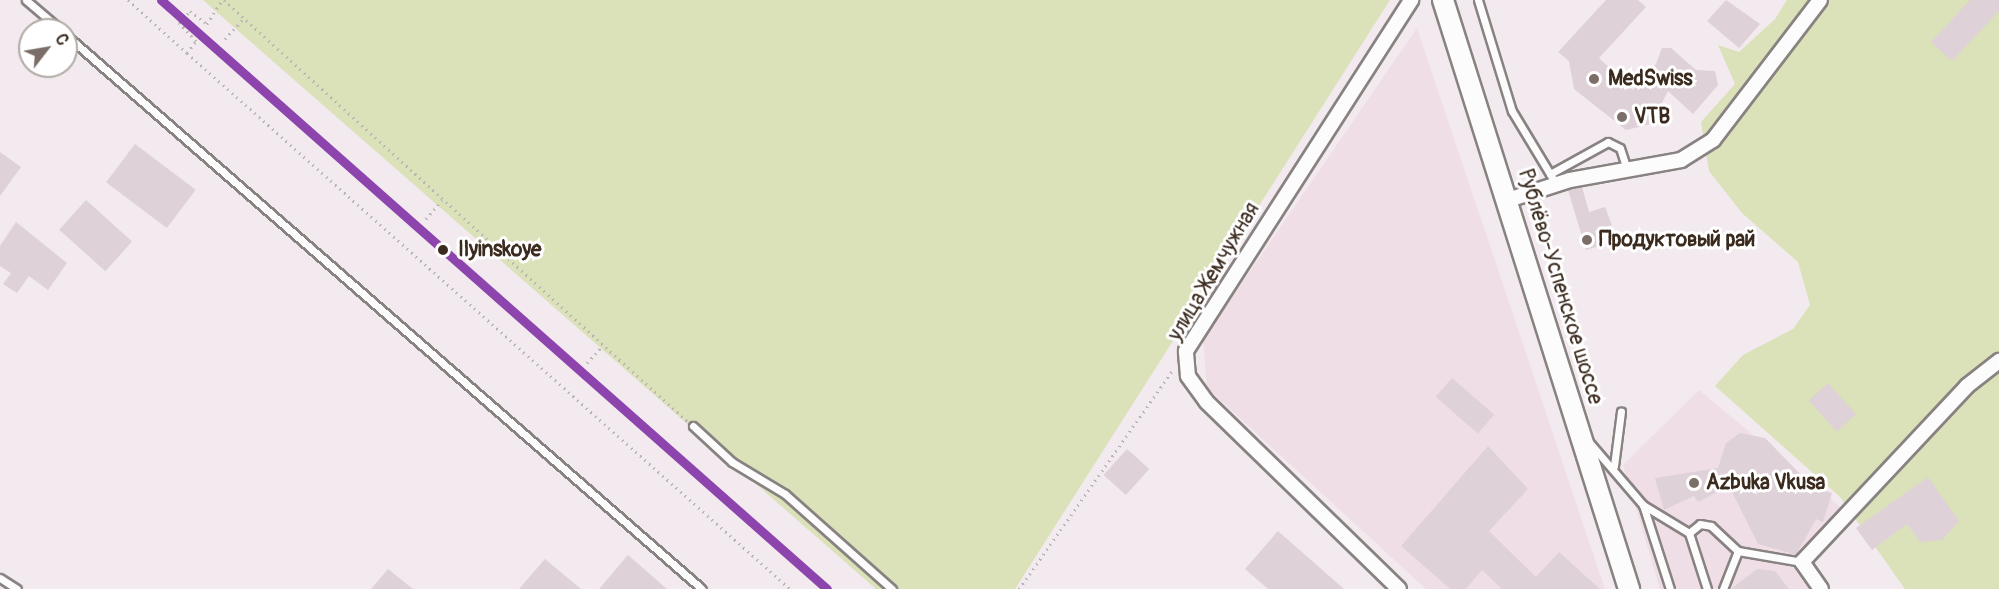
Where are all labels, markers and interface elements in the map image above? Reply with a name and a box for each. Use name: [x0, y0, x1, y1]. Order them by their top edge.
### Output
north arrow: [18, 18, 78, 78]
text: С: [51, 30, 73, 49]
place label: MedSwiss: [1608, 66, 1693, 92]
marker: MedSwiss: [1585, 70, 1603, 88]
place label: VTB: [1634, 104, 1670, 130]
marker: VTB: [1615, 110, 1629, 124]
street label: Рублёво-Успенское шоссе: [1512, 166, 1608, 408]
street label: улица Жемчужная: [1163, 198, 1265, 346]
place label: Продуктовый рай: [1599, 227, 1755, 253]
marker: Продуктовый рай: [1580, 233, 1594, 247]
place label: Ilyinskoye: [458, 237, 541, 263]
marker: Ilyinskoye: [433, 240, 453, 260]
place label: Azbuka Vkusa: [1706, 470, 1825, 496]
marker: Azbuka Vkusa: [1687, 476, 1701, 490]

